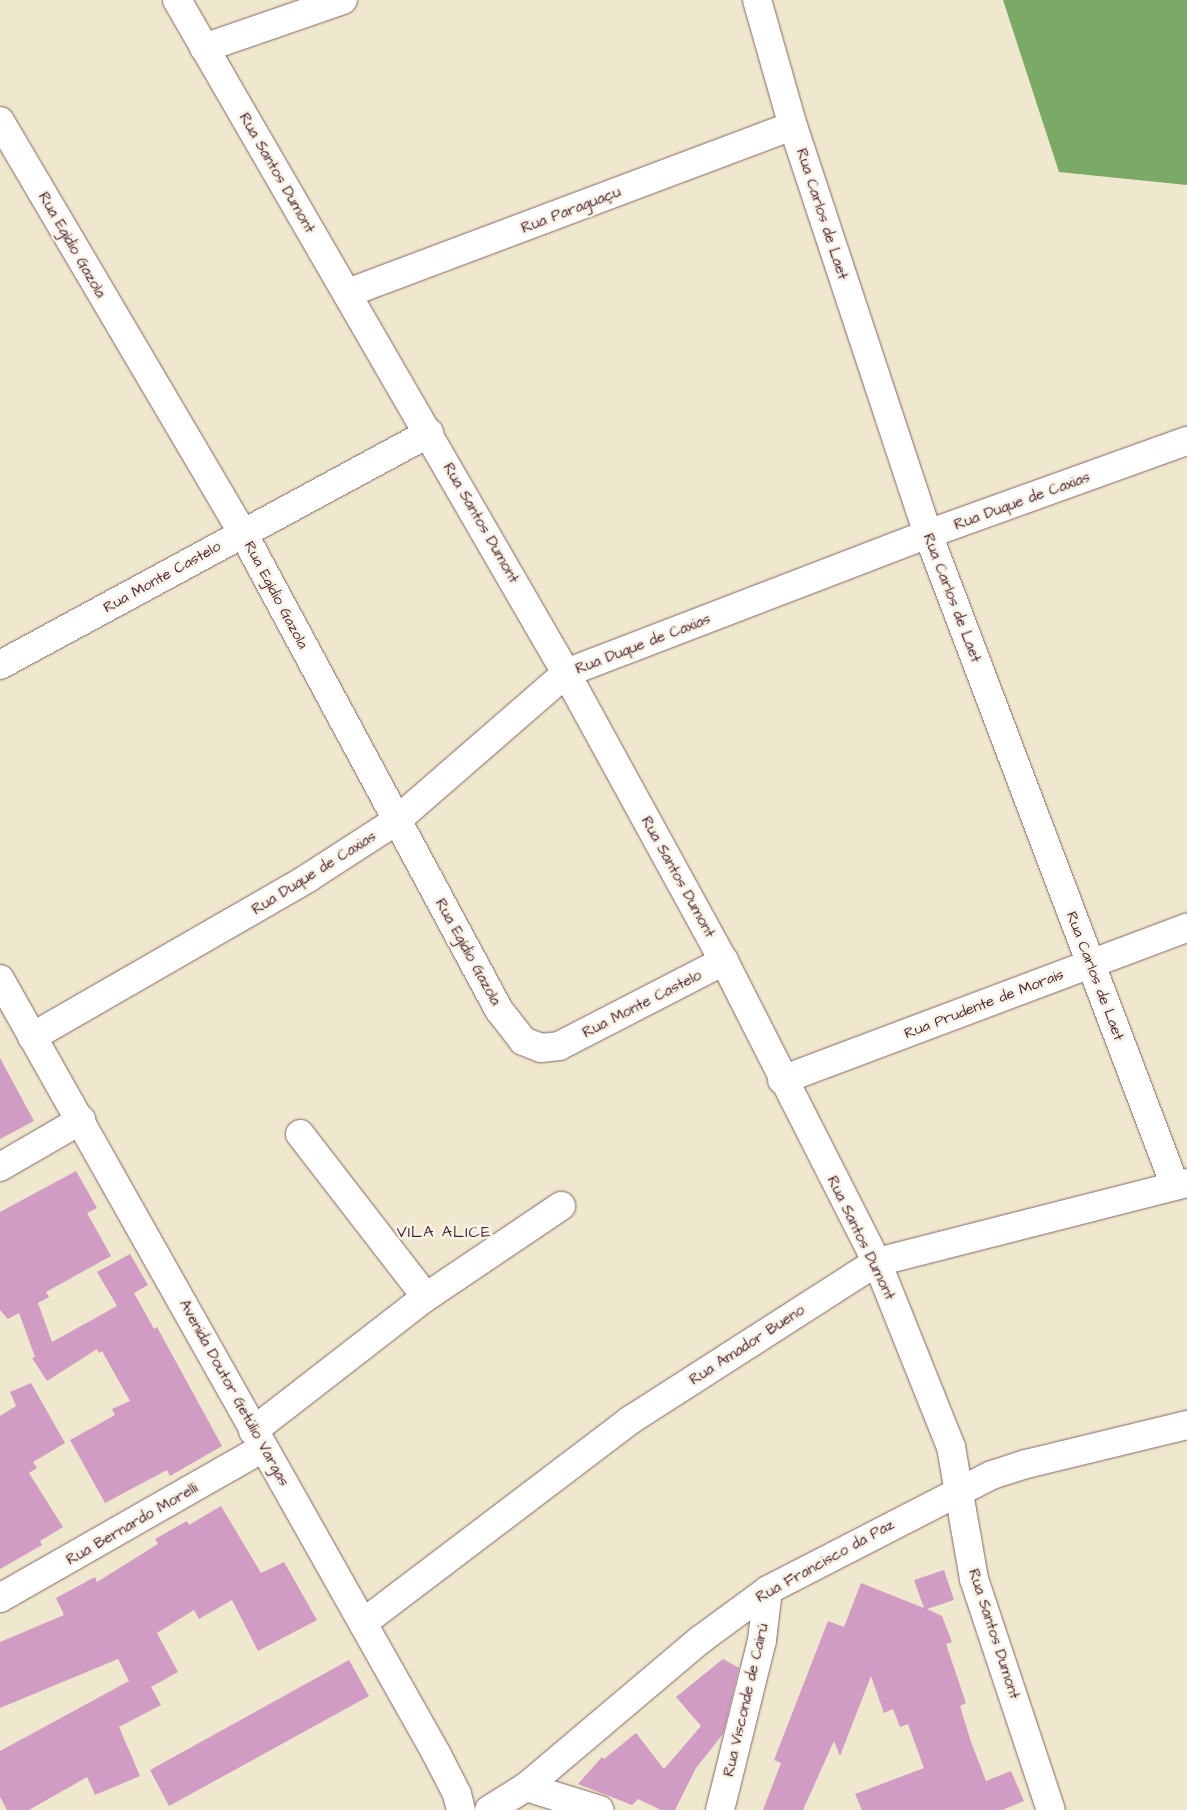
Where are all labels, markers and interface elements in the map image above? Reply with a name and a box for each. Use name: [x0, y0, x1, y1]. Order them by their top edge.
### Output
street label: Rua Santos Dumont: [235, 110, 319, 236]
street label: Rua Carlos de Laet: [792, 146, 852, 282]
street label: Rua Paraguaçu: [519, 183, 623, 237]
street label: Rua Egídio Gazola: [34, 189, 110, 301]
street label: Rua Santos Dumont: [439, 460, 523, 586]
street label: Rua Duque de Caxias: [952, 468, 1092, 534]
street label: Rua Carlos de Laet: [919, 531, 985, 665]
street label: Rua Monte Castelo: [100, 537, 224, 617]
street label: Rua Egídio Gazola: [240, 538, 312, 652]
street label: Rua Duque de Caxias: [573, 610, 713, 678]
street label: Rua Santos Dumont: [637, 813, 719, 941]
street label: Rua Duque de Caxias: [248, 827, 380, 919]
street label: Rua Egídio Gazola: [431, 896, 505, 1008]
street label: Rua Carlos de Laet: [1062, 909, 1128, 1043]
street label: Rua Prudente de Morais: [902, 965, 1066, 1043]
street label: Rua Monte Castelo: [579, 966, 705, 1042]
street label: Rua Santos Dumont: [823, 1173, 899, 1303]
district label: VILA ALICE: [395, 1222, 493, 1242]
street label: Avenida Doutor Getúlio Vargas: [175, 1297, 293, 1489]
street label: Rua Amador Bueno: [686, 1301, 808, 1389]
street label: Rua Bernardo Morelli: [63, 1479, 201, 1569]
street label: Rua Francisco da Paz: [753, 1516, 897, 1606]
street label: Rua Santos Dumont: [964, 1567, 1024, 1701]
street label: Rua Visconde de Cairú: [720, 1622, 772, 1778]

